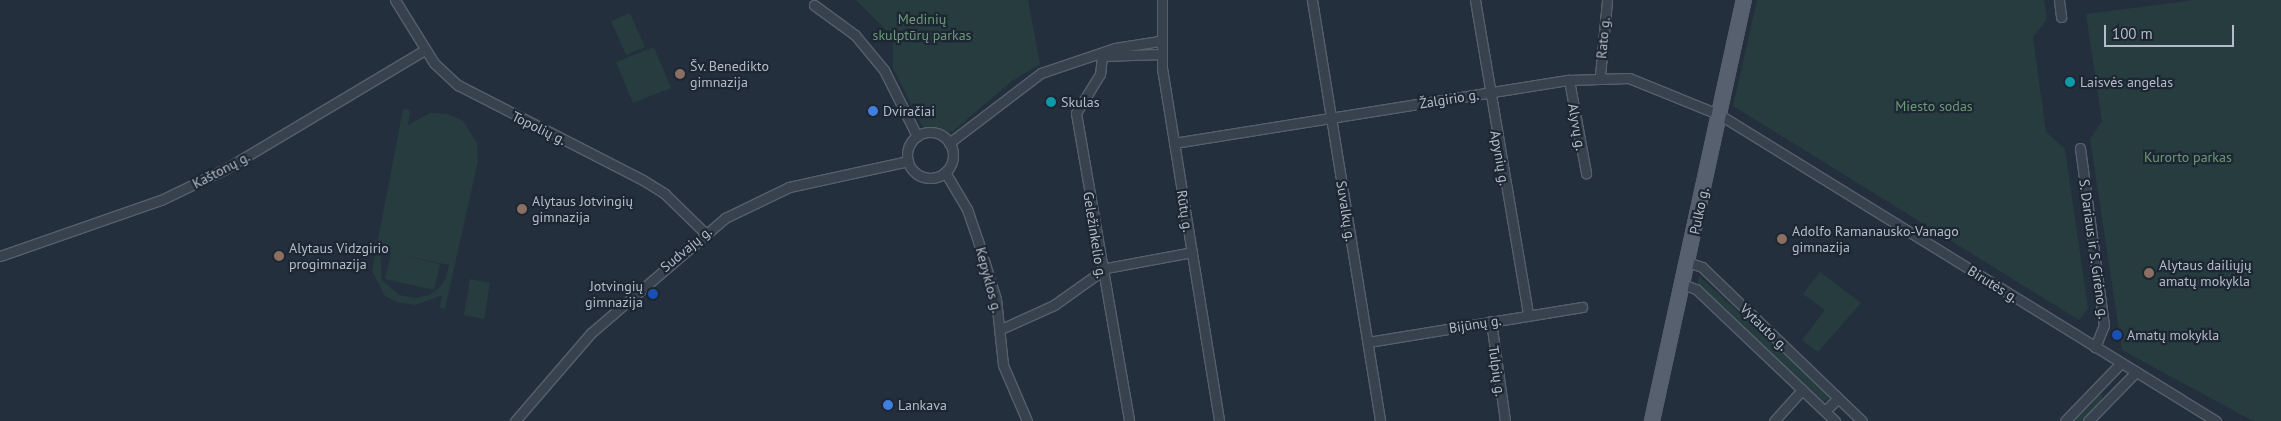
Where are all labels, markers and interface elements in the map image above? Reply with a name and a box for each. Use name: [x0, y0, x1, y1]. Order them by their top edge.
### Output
park label: Medinių skulptūrų parkas: [873, 11, 971, 44]
scale bar: [2106, 15, 2236, 47]
street label: Rato g.: [1593, 17, 1613, 59]
text: 100 m: [2112, 24, 2153, 43]
place label: Šv. Benedikto gimnazija: [690, 58, 770, 90]
marker: Šv. Benedikto gimnazija: [674, 68, 686, 80]
place label: Laisvės angelas: [2080, 74, 2173, 90]
marker: Laisvės angelas: [2064, 76, 2076, 88]
street label: Žalgirio g.: [1418, 86, 1480, 112]
place label: Skulas: [1061, 94, 1100, 110]
marker: Skulas: [1045, 96, 1057, 108]
park label: Miesto sodas: [1895, 98, 1973, 114]
street label: Alyvų g.: [1565, 102, 1589, 152]
place label: Dviračiai: [883, 103, 935, 119]
marker: Dviračiai: [867, 105, 879, 117]
street label: Topolių g.: [509, 108, 569, 148]
street label: Apynių g.: [1487, 129, 1513, 187]
street label: Kaštonų g.: [189, 148, 253, 192]
park label: Kurorto parkas: [2144, 149, 2232, 165]
street label: S. Dariaus ir S. Girėno g.: [2076, 177, 2112, 321]
street label: Suvalkų g.: [1333, 179, 1359, 243]
street label: Pulko g.: [1686, 186, 1712, 236]
street label: Rūtų g.: [1173, 189, 1197, 233]
street label: Geležinkelio g.: [1080, 190, 1110, 280]
place label: Alytaus Jotvingių gimnazija: [532, 193, 633, 226]
marker: Alytaus Jotvingių gimnazija: [516, 203, 528, 215]
street label: Sudvajų g.: [657, 223, 715, 275]
place label: Adolfo Ramanausko-Vanago gimnazija: [1792, 223, 1959, 256]
marker: Adolfo Ramanausko-Vanago gimnazija: [1776, 233, 1788, 245]
place label: Alytaus Vidzgirio progimnazija: [289, 240, 389, 272]
street label: Kepyklos g.: [972, 245, 1006, 315]
marker: Alytaus Vidzgirio progimnazija: [273, 250, 285, 262]
place label: Alytaus dailiųjų amatų mokykla: [2159, 257, 2252, 290]
street label: Birutės g.: [1965, 262, 2021, 306]
marker: Alytaus dailiųjų amatų mokykla: [2143, 267, 2155, 279]
place label: Jotvingių gimnazija: [585, 278, 643, 310]
marker: Jotvingių gimnazija: [647, 288, 659, 300]
street label: Vytauto g.: [1737, 300, 1791, 354]
street label: Bijūnų g.: [1448, 312, 1502, 336]
place label: Amatų mokykla: [2127, 327, 2219, 343]
marker: Amatų mokykla: [2111, 329, 2123, 341]
street label: Tulpių g.: [1485, 345, 1509, 397]
place label: Lankava: [898, 397, 947, 413]
marker: Lankava: [882, 399, 894, 411]

